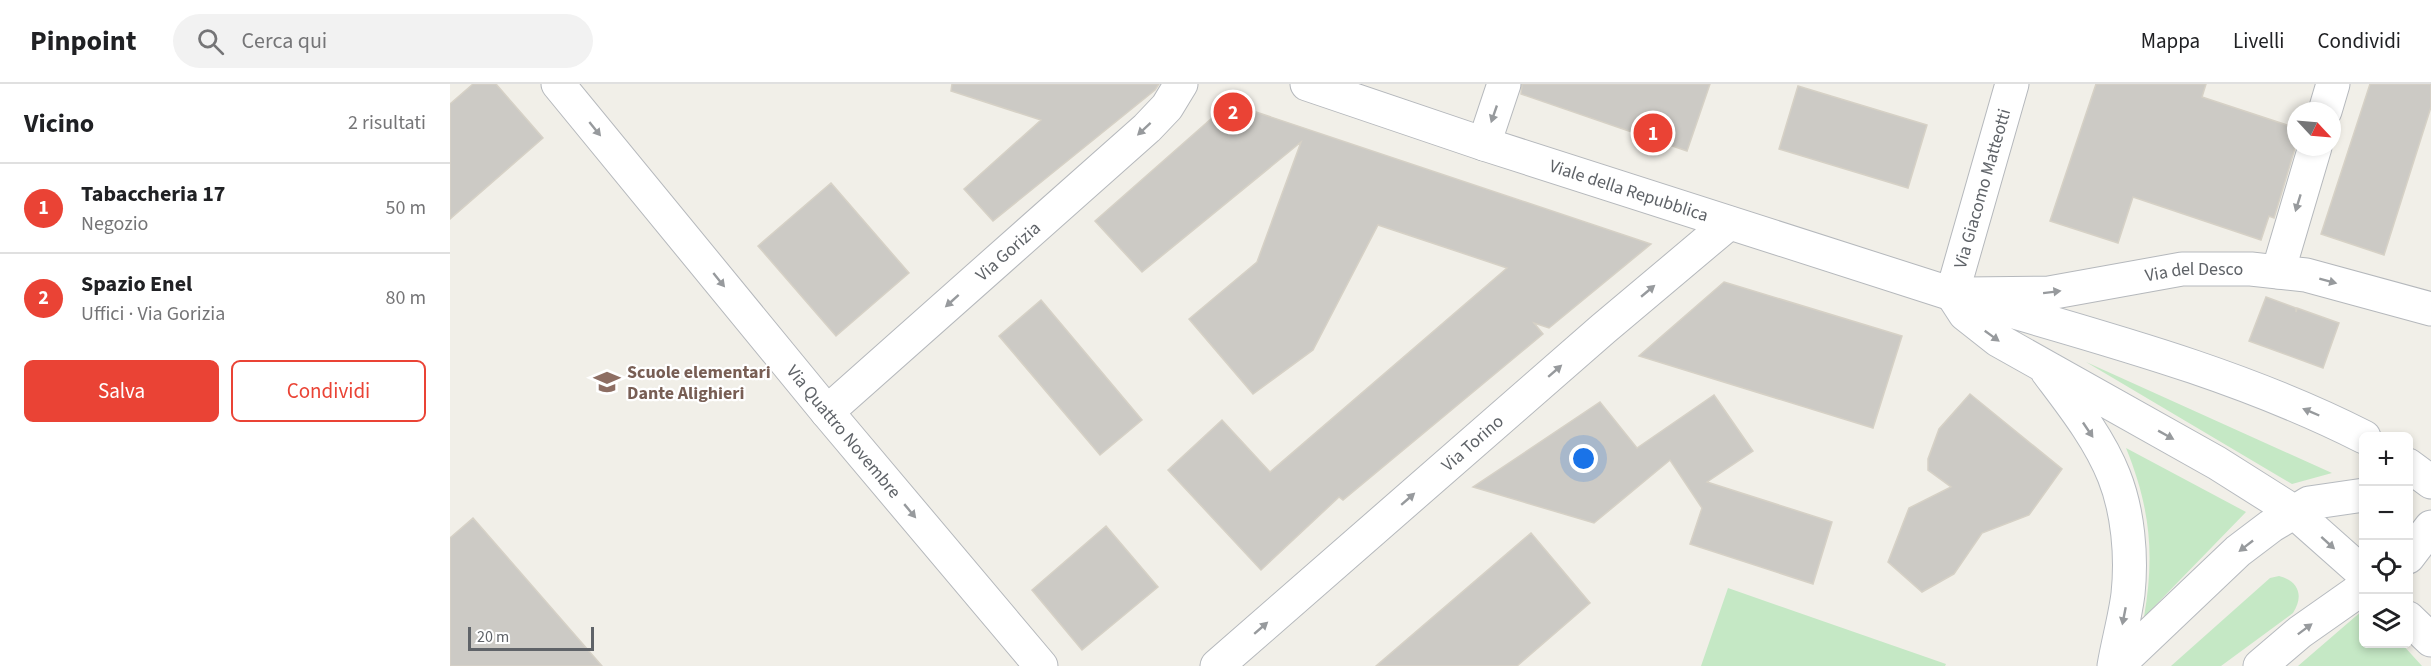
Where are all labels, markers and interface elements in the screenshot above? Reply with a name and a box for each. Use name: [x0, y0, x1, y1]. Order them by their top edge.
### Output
search box: [173, 14, 593, 68]
text: Pinpoint: [30, 21, 137, 61]
icon: search: [194, 25, 227, 58]
text: Cerca qui: [242, 25, 327, 57]
text: Mappa: [2141, 26, 2200, 56]
text: Livelli: [2233, 26, 2285, 56]
text: Condividi: [2318, 26, 2401, 56]
pin: 2: [1214, 90, 1252, 135]
north arrow: [2287, 102, 2341, 156]
text: Vicino: [24, 105, 94, 142]
one-way arrow: [1489, 105, 1499, 123]
street label: Via Giacomo Matteotti: [1947, 106, 2017, 271]
text: 2 risultati: [348, 109, 426, 137]
pin: 1: [1634, 110, 1672, 156]
one-way arrow: [589, 121, 602, 137]
one-way arrow: [1137, 122, 1152, 136]
street label: Viale della Repubblica: [1546, 153, 1712, 228]
text: Tabaccheria 17: [81, 178, 225, 210]
text: 1: [38, 194, 49, 222]
text: 50 m: [386, 194, 426, 222]
one-way arrow: [2293, 194, 2302, 212]
text: Negozio: [81, 210, 148, 238]
street label: Via Gorizia: [970, 216, 1046, 287]
street label: Via del Desco: [2143, 257, 2243, 288]
text: Spazio Enel: [81, 268, 192, 300]
one-way arrow: [712, 272, 725, 287]
one-way arrow: [2319, 277, 2337, 287]
text: 2: [38, 284, 49, 312]
text: 80 m: [386, 284, 426, 312]
one-way arrow: [1640, 285, 1655, 298]
one-way arrow: [2043, 287, 2062, 297]
one-way arrow: [945, 294, 960, 307]
text: Uffici · Via Gorizia: [81, 300, 225, 328]
one-way arrow: [1983, 330, 1999, 342]
button: Salva: [24, 360, 219, 422]
button: Condividi: [231, 360, 426, 422]
place label: Scuole elementari Dante Alighieri: [627, 360, 771, 406]
street label: Via Quattro Novembre: [781, 360, 907, 504]
one-way arrow: [1547, 365, 1562, 378]
school or university icon: Scuole elementari Dante Alighieri: [592, 367, 622, 397]
one-way arrow: [2301, 407, 2319, 417]
street label: Via Torino: [1436, 409, 1509, 477]
one-way arrow: [2082, 421, 2094, 437]
one-way arrow: [2158, 430, 2175, 440]
map controls: [2359, 432, 2413, 648]
button: +: [2359, 432, 2413, 486]
your location: [1569, 444, 1598, 473]
button: −: [2359, 486, 2413, 540]
one-way arrow: [1400, 493, 1415, 506]
one-way arrow: [904, 503, 917, 519]
one-way arrow: [2320, 536, 2335, 549]
one-way arrow: [2238, 539, 2253, 551]
button: locate: [2359, 540, 2413, 594]
button: layers: [2359, 594, 2413, 648]
one-way arrow: [2119, 607, 2128, 626]
one-way arrow: [1253, 621, 1269, 634]
one-way arrow: [2297, 623, 2312, 635]
scale bar: [468, 624, 594, 652]
text: 20 m: [477, 626, 509, 648]

